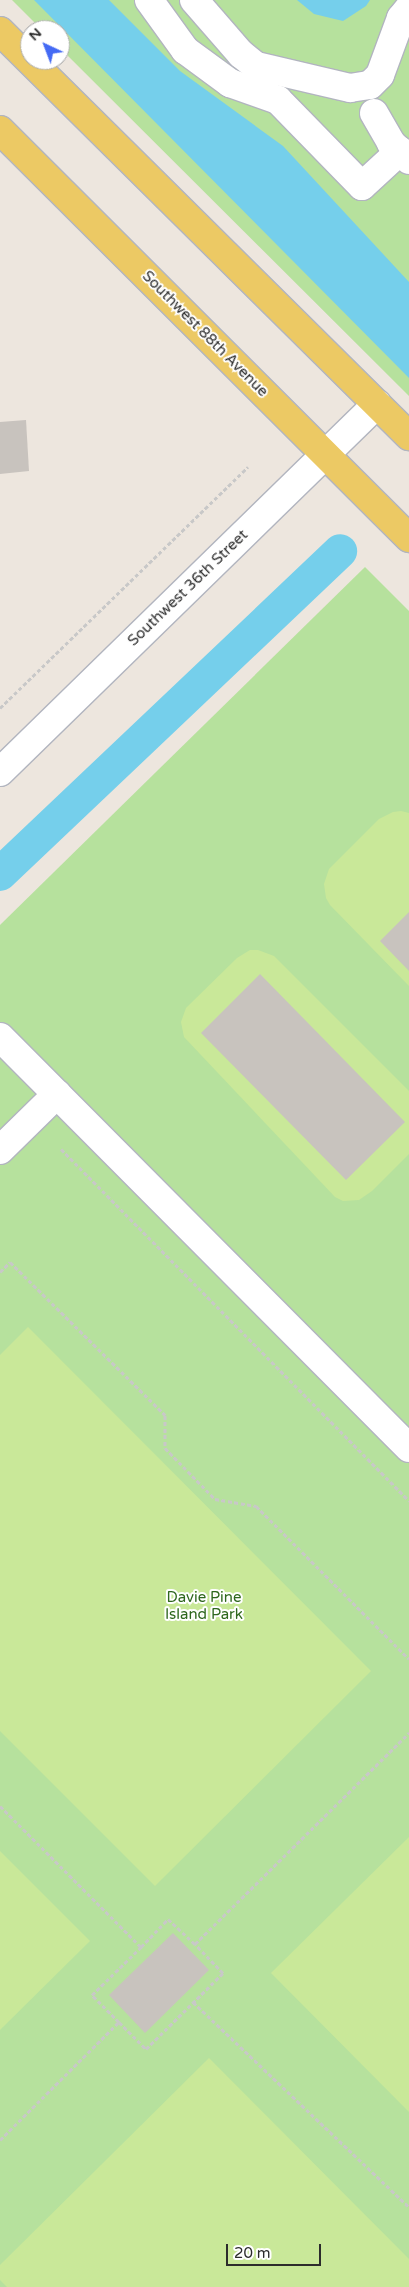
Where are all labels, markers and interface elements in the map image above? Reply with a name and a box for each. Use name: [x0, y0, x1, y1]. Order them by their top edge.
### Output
north arrow: [20, 20, 70, 70]
text: N: [25, 24, 45, 44]
street label: Southwest 88th Avenue: [138, 267, 272, 401]
street label: Southwest 36th Street: [124, 526, 252, 650]
park label: Davie Pine Island Park: [165, 1588, 243, 1623]
scale bar: [229, 2234, 324, 2266]
text: 20 m: [234, 2244, 271, 2262]

